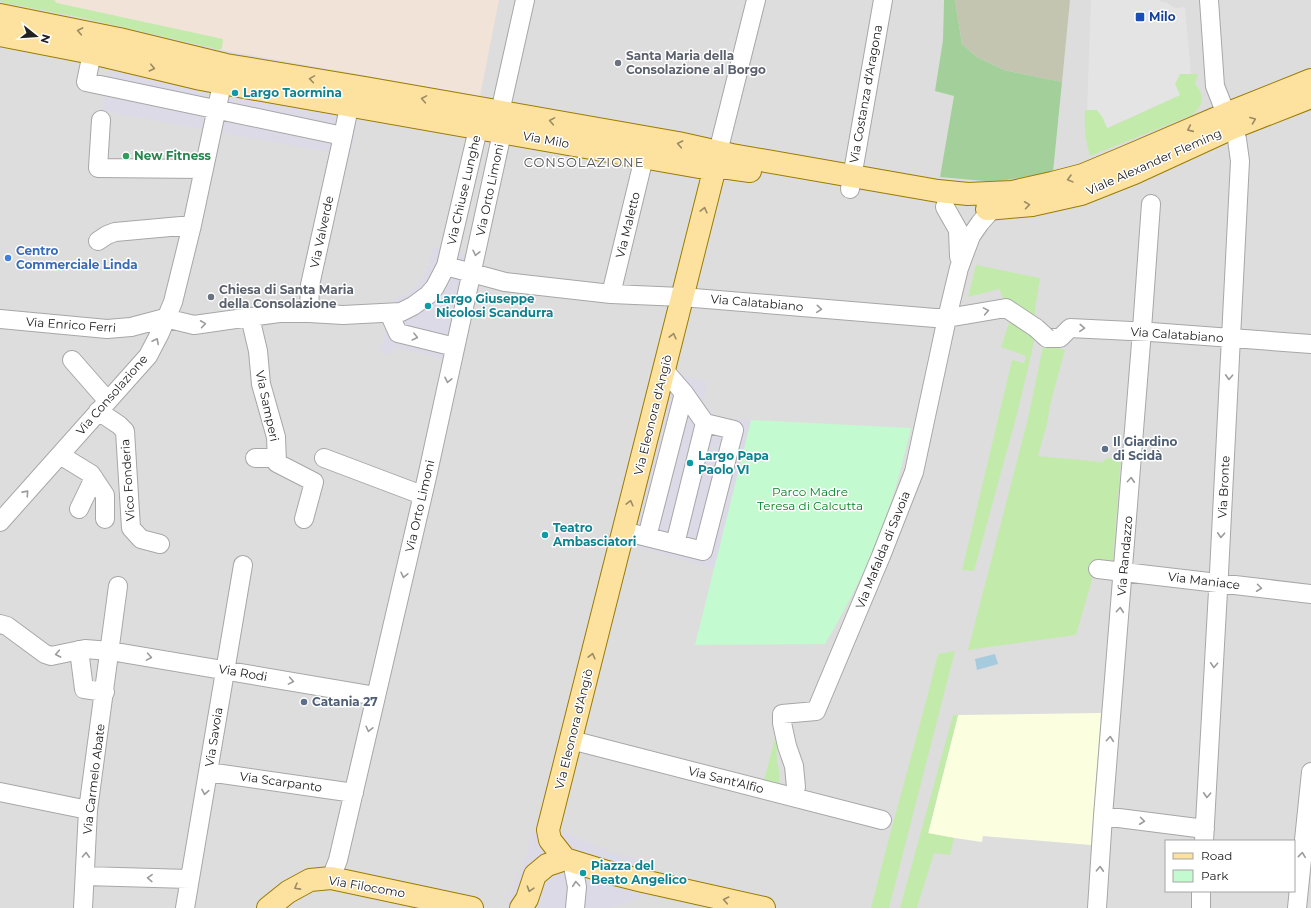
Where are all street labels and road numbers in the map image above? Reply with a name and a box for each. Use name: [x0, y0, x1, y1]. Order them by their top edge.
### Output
street label: Via Costanza d'Aragona: [846, 23, 885, 164]
street label: Viale Alexander Fleming: [1084, 125, 1224, 198]
street label: Via Milo: [522, 128, 571, 151]
street label: Via Chiuse Lunghe: [444, 133, 483, 246]
street label: Via Orto Limoni: [472, 142, 507, 237]
street label: Via Maletto: [612, 190, 643, 259]
street label: Via Valverde: [307, 195, 336, 269]
street label: Via Calatabiano: [710, 291, 804, 314]
street label: Via Enrico Ferri: [25, 314, 117, 335]
street label: Via Calatabiano: [1130, 324, 1224, 345]
street label: Via Consolazione: [73, 351, 151, 438]
street label: Via Eleonora d'Angiò: [630, 353, 675, 477]
street label: Via Samperi: [253, 369, 282, 443]
street label: Vico Fonderia: [117, 439, 138, 522]
street label: Via Bronte: [1214, 455, 1233, 519]
street label: Via Orto Limoni: [402, 458, 437, 553]
street label: Via Mafalda di Savoia: [852, 489, 913, 611]
street label: Via Randazzo: [1114, 515, 1135, 597]
street label: Via Maniace: [1167, 569, 1241, 592]
street label: Via Rodi: [218, 661, 269, 684]
street label: Via Eleonora d'Angiò: [551, 667, 596, 791]
street label: Via Savoia: [201, 706, 226, 768]
street label: Via Carmelo Abate: [79, 723, 108, 835]
street label: Via Sant'Alfio: [687, 763, 766, 796]
street label: Via Scarpanto: [239, 768, 323, 795]
street label: Via Filocomo: [328, 872, 407, 901]

